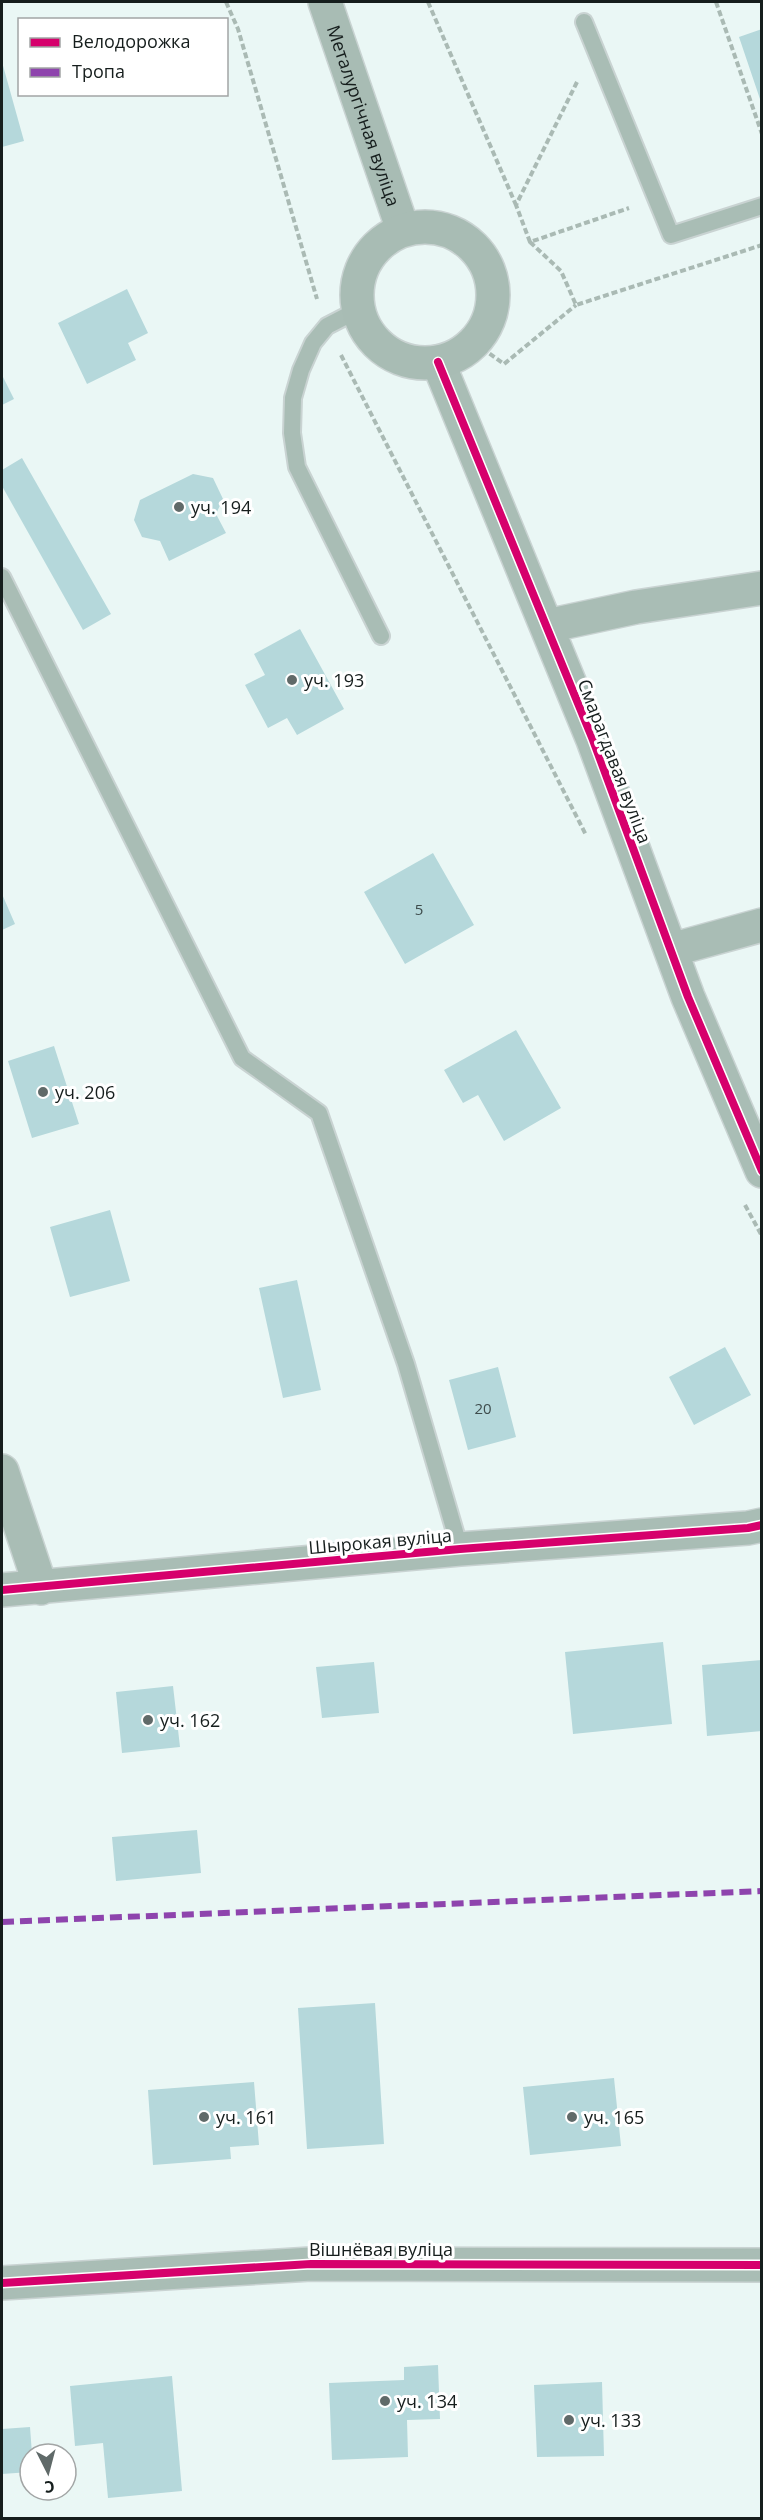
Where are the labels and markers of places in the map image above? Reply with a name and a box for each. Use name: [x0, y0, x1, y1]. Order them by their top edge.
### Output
place label: уч. 194: [191, 495, 251, 519]
marker: уч. 194: [172, 500, 186, 514]
place label: уч. 193: [304, 668, 364, 692]
marker: уч. 193: [285, 673, 299, 687]
place label: уч. 206: [55, 1080, 115, 1104]
marker: уч. 206: [36, 1085, 50, 1099]
place label: уч. 162: [160, 1708, 220, 1732]
marker: уч. 162: [141, 1713, 155, 1727]
place label: уч. 161: [216, 2105, 276, 2129]
place label: уч. 165: [584, 2105, 644, 2129]
marker: уч. 161: [197, 2110, 211, 2124]
marker: уч. 165: [565, 2110, 579, 2124]
place label: уч. 134: [397, 2389, 457, 2413]
marker: уч. 134: [378, 2394, 392, 2408]
place label: уч. 133: [581, 2408, 641, 2432]
marker: уч. 133: [562, 2413, 576, 2427]

